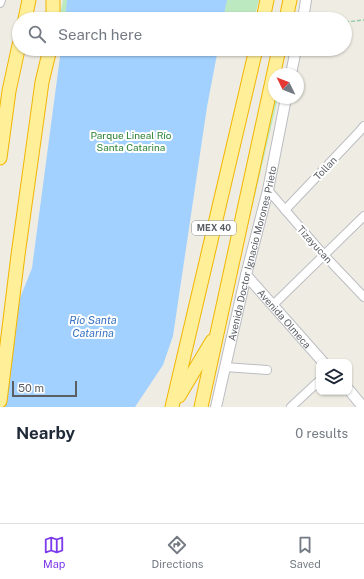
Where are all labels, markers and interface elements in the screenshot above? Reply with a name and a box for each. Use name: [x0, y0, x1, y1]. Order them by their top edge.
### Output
search box: [12, 12, 352, 56]
icon: search: [26, 23, 48, 45]
text: Search here: [58, 26, 142, 43]
north arrow: [268, 68, 304, 104]
park label: Parque Lineal Río Santa Catarina: [91, 129, 172, 153]
street label: Tollan: [311, 154, 339, 182]
street label: Avenida Doctor Ignacio Morones Prieto: [225, 164, 279, 342]
road number: MEX 40: [192, 221, 236, 235]
street label: Tizayucan: [295, 223, 335, 265]
street label: Avenida Olmeca: [255, 286, 314, 350]
water label: Río Santa Catarina: [69, 314, 117, 339]
map controls: [316, 359, 352, 395]
button: layers: [316, 359, 352, 395]
scale bar: [12, 379, 77, 398]
text: 50 m: [18, 382, 44, 394]
text: Nearby: [16, 423, 75, 443]
text: 0 results: [295, 426, 348, 441]
tab: Map: [43, 534, 65, 570]
tab: Directions: [152, 534, 203, 570]
tab: Saved: [289, 534, 321, 570]

